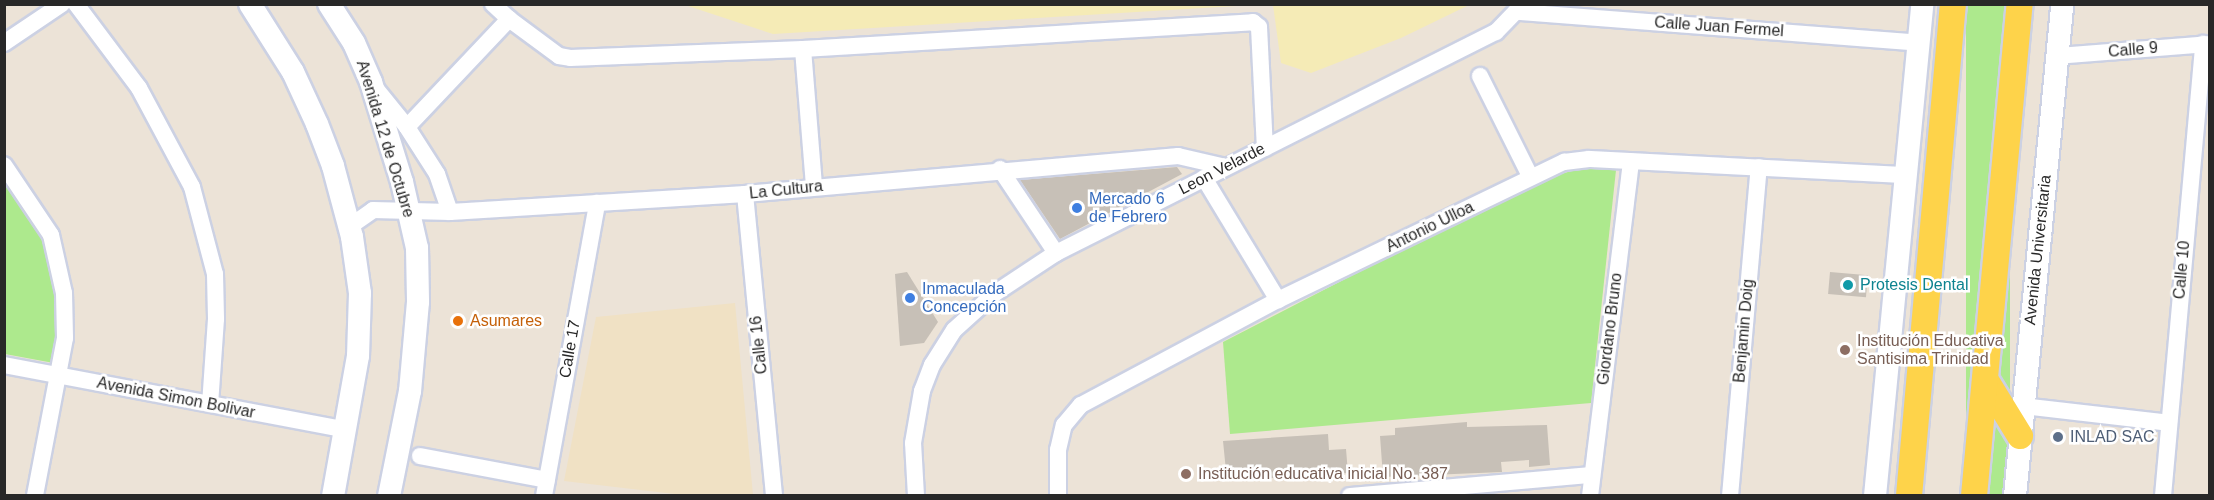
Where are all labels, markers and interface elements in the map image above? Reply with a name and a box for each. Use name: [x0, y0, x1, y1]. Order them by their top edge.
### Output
street label: Calle Juan Fermel: [1654, 13, 1784, 41]
street label: Calle 9: [2107, 38, 2159, 62]
street label: Avenida 12 de Octubre: [352, 58, 418, 220]
street label: Leon Velarde: [1176, 139, 1268, 199]
street label: Avenida Universitaria: [2021, 174, 2055, 326]
street label: La Cultura: [748, 177, 824, 203]
place label: Mercado 6 de Febrero: [1089, 189, 1167, 227]
street label: Antonio Ulloa: [1383, 198, 1477, 256]
marker: Mercado 6 de Febrero: [1070, 201, 1084, 215]
street label: Calle 10: [2170, 240, 2194, 300]
street label: Giordano Bruno: [1594, 272, 1626, 386]
place label: Protesis Dental: [1860, 275, 1968, 295]
street label: Benjamin Doig: [1730, 278, 1758, 384]
marker: Protesis Dental: [1841, 278, 1855, 292]
place label: Inmaculada Concepción: [922, 279, 1006, 317]
marker: Inmaculada Concepción: [903, 291, 917, 305]
place label: Asumares: [470, 311, 542, 331]
marker: Asumares: [451, 314, 465, 328]
street label: Calle 16: [746, 315, 772, 375]
street label: Calle 17: [555, 318, 585, 380]
place label: Institución Educativa Santisima Trinidad: [1857, 331, 2004, 369]
marker: Institución Educativa Santisima Trinidad: [1838, 343, 1852, 357]
street label: Avenida Simon Bolivar: [95, 373, 257, 423]
place label: INLAD SAC: [2070, 427, 2154, 447]
marker: INLAD SAC: [2051, 430, 2065, 444]
place label: Institución educativa inicial No. 387: [1198, 464, 1448, 484]
marker: Institución educativa inicial No. 387: [1179, 467, 1193, 481]

